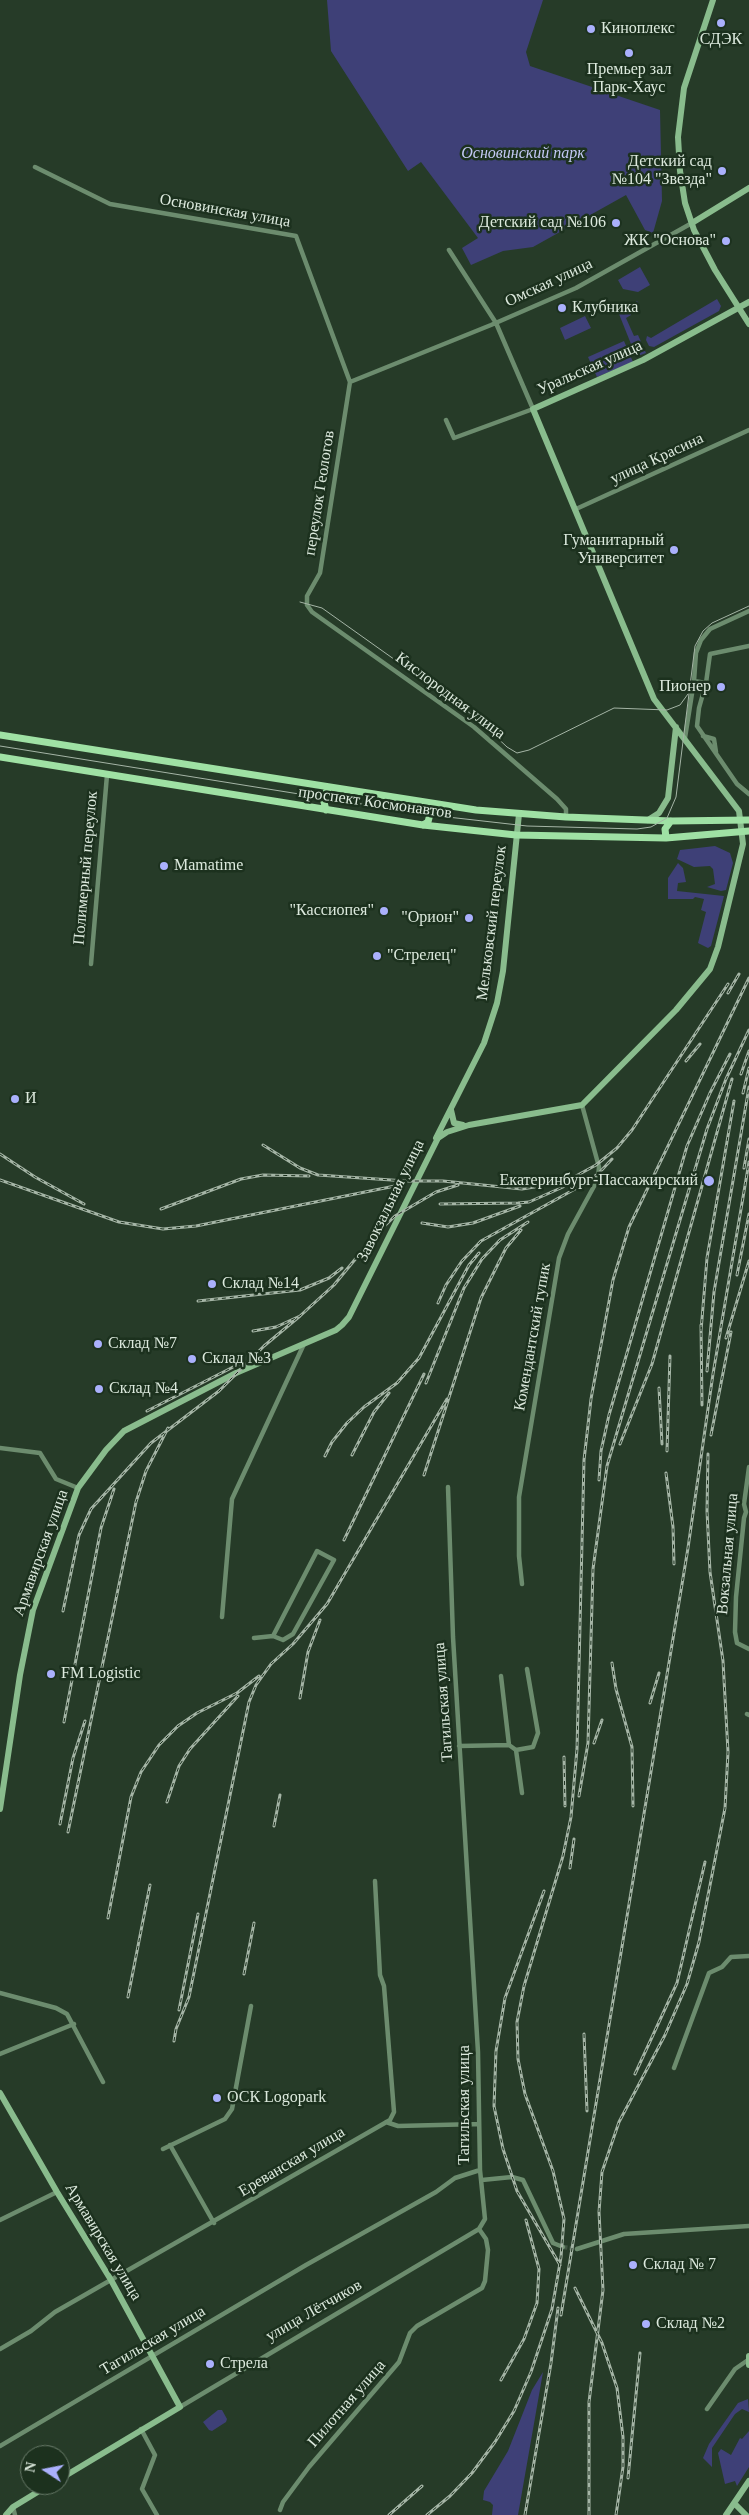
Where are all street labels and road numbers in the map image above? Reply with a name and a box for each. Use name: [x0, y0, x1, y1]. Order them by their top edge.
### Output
street label: Основинская улица: [158, 190, 292, 232]
street label: Омская улица: [502, 254, 596, 312]
street label: Уральская улица: [534, 336, 646, 400]
street label: переулок Геологов: [301, 429, 339, 557]
street label: улица Красина: [607, 429, 707, 489]
street label: Кислородная улица: [391, 648, 509, 744]
street label: проспект Космонавтов: [297, 783, 453, 823]
street label: Полимерный переулок: [70, 790, 102, 946]
street label: Мельковский переулок: [473, 844, 511, 1002]
street label: Завокзальная улица: [353, 1137, 429, 1265]
street label: Комендантский тупик: [511, 1261, 555, 1413]
street label: Армавирская улица: [9, 1487, 73, 1619]
street label: Вокзальная улица: [713, 1493, 743, 1615]
street label: Тагильская улица: [430, 1642, 458, 1762]
street label: Тагильская улица: [455, 2045, 475, 2165]
street label: Ереванская улица: [235, 2123, 349, 2201]
street label: Армавирская улица: [60, 2180, 146, 2304]
street label: улица Лётчиков: [263, 2276, 365, 2346]
street label: Тагильская улица: [97, 2302, 209, 2380]
street label: Пилотная улица: [304, 2356, 390, 2452]

